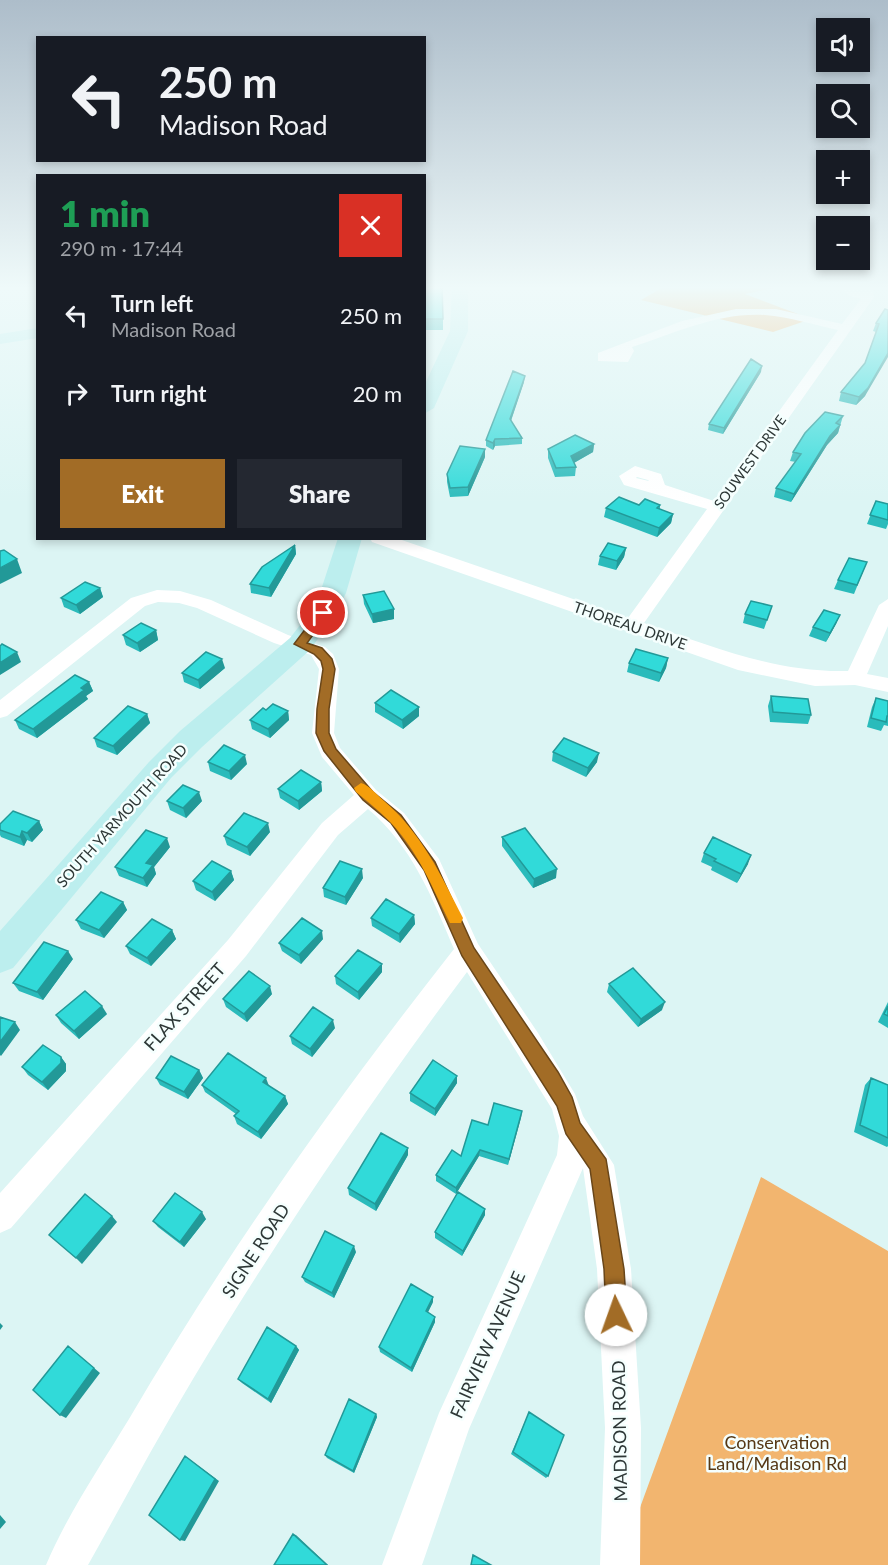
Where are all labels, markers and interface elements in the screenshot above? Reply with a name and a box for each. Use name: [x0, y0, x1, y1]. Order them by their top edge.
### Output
map controls: [816, 18, 870, 270]
button: sound: [816, 18, 870, 72]
text: 250 m: [159, 57, 277, 107]
icon: left: [60, 60, 138, 138]
button: search: [816, 84, 870, 138]
text: Madison Road: [159, 108, 328, 141]
button: +: [816, 150, 870, 204]
text: 1 min: [60, 191, 150, 235]
button: close: [339, 194, 402, 257]
button: −: [816, 216, 870, 270]
text: 290 m · 17:44: [60, 236, 183, 260]
text: Turn left: [111, 290, 193, 317]
icon: left: [60, 299, 93, 332]
text: 250 m: [340, 302, 402, 329]
text: Madison Road: [111, 317, 236, 341]
icon: right: [60, 377, 93, 410]
text: Turn right: [111, 380, 206, 407]
text: 20 m: [353, 380, 402, 407]
street label: SOUWEST DRIVE: [710, 412, 789, 512]
button: Exit: [60, 459, 225, 528]
button: Share: [237, 459, 402, 528]
pin: [297, 587, 348, 638]
icon: arrive: [306, 596, 339, 629]
street label: THOREAU DRIVE: [571, 597, 690, 653]
street label: SOUTH YARMOUTH ROAD: [52, 740, 190, 891]
street label: FLAX STREET: [139, 957, 230, 1055]
street label: SIGNE ROAD: [217, 1199, 294, 1302]
street label: FAIRVIEW AVENUE: [445, 1268, 529, 1421]
position arrow: [584, 1283, 648, 1347]
street label: MADISON ROAD: [607, 1360, 631, 1502]
park label: Conservation Land/Madison Rd: [707, 1431, 847, 1474]

